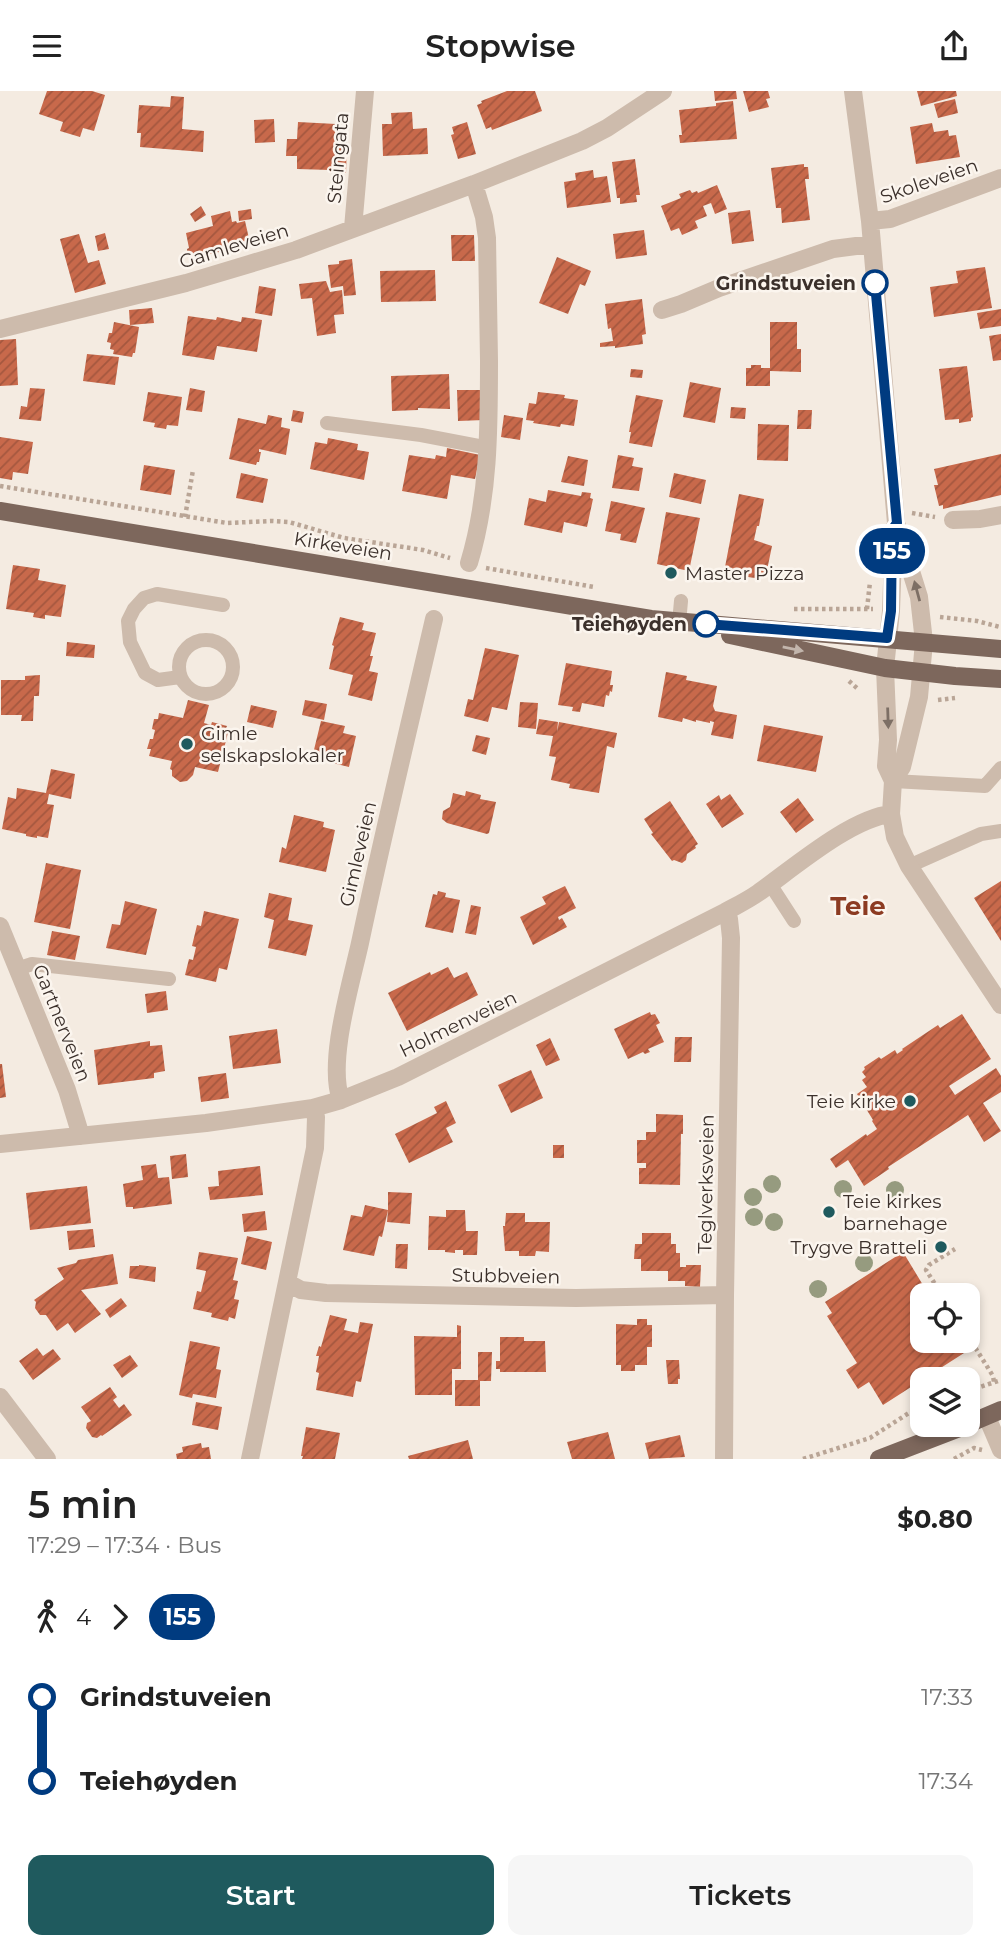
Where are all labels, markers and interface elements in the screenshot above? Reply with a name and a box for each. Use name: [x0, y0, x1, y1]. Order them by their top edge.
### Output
text: Stopwise: [425, 26, 576, 65]
icon: menu: [28, 27, 66, 65]
icon: share: [935, 27, 973, 65]
street label: Steingata: [323, 112, 353, 204]
street label: Skoleveien: [877, 154, 981, 208]
street label: Gamleveien: [176, 218, 292, 274]
marker: Grindstuveien: [862, 270, 888, 296]
place label: Grindstuveien: [716, 272, 856, 295]
street label: Kirkeveien: [292, 527, 394, 565]
line badge: 155: [852, 528, 932, 574]
text: 155: [873, 536, 911, 565]
place label: Master Pizza: [685, 562, 804, 585]
marker: Master Pizza: [663, 565, 679, 581]
one-way arrow: [911, 581, 921, 602]
marker: Teiehøyden: [693, 611, 719, 637]
place label: Teiehøyden: [572, 613, 687, 636]
one-way arrow: [782, 643, 804, 654]
one-way arrow: [882, 707, 893, 729]
place label: Gimle selskapslokaler: [201, 722, 344, 767]
marker: Gimle selskapslokaler: [179, 736, 195, 752]
street label: Gimleveien: [335, 799, 381, 909]
district label: Teie: [830, 890, 886, 922]
street label: Gartnerveien: [28, 961, 96, 1085]
street label: Holmenveien: [396, 986, 520, 1062]
place label: Teie kirke: [807, 1090, 896, 1113]
marker: Teie kirke: [902, 1093, 918, 1109]
street label: Teglverksveien: [693, 1114, 719, 1254]
place label: Teie kirkes barnehage: [843, 1190, 947, 1235]
marker: Teie kirkes barnehage: [821, 1204, 837, 1220]
place label: Trygve Bratteli: [790, 1236, 927, 1259]
marker: Trygve Bratteli: [933, 1239, 949, 1255]
street label: Stubbveien: [452, 1264, 560, 1288]
map controls: [910, 1283, 980, 1437]
button: locate: [910, 1283, 980, 1353]
button: layers: [910, 1367, 980, 1437]
text: 5 min: [28, 1481, 138, 1528]
text: $0.80: [897, 1503, 973, 1535]
text: 17:29 – 17:34 · Bus: [28, 1531, 221, 1559]
icon: walk: [28, 1598, 66, 1636]
icon: forward: [101, 1598, 139, 1636]
text: 155: [163, 1602, 201, 1631]
text: 4: [76, 1603, 91, 1631]
text: Grindstuveien: [80, 1681, 272, 1713]
text: 17:33: [921, 1683, 973, 1711]
text: Teiehøyden: [80, 1765, 238, 1797]
text: 17:34: [919, 1767, 973, 1795]
button: Start: [28, 1855, 494, 1935]
button: Tickets: [508, 1855, 973, 1935]

